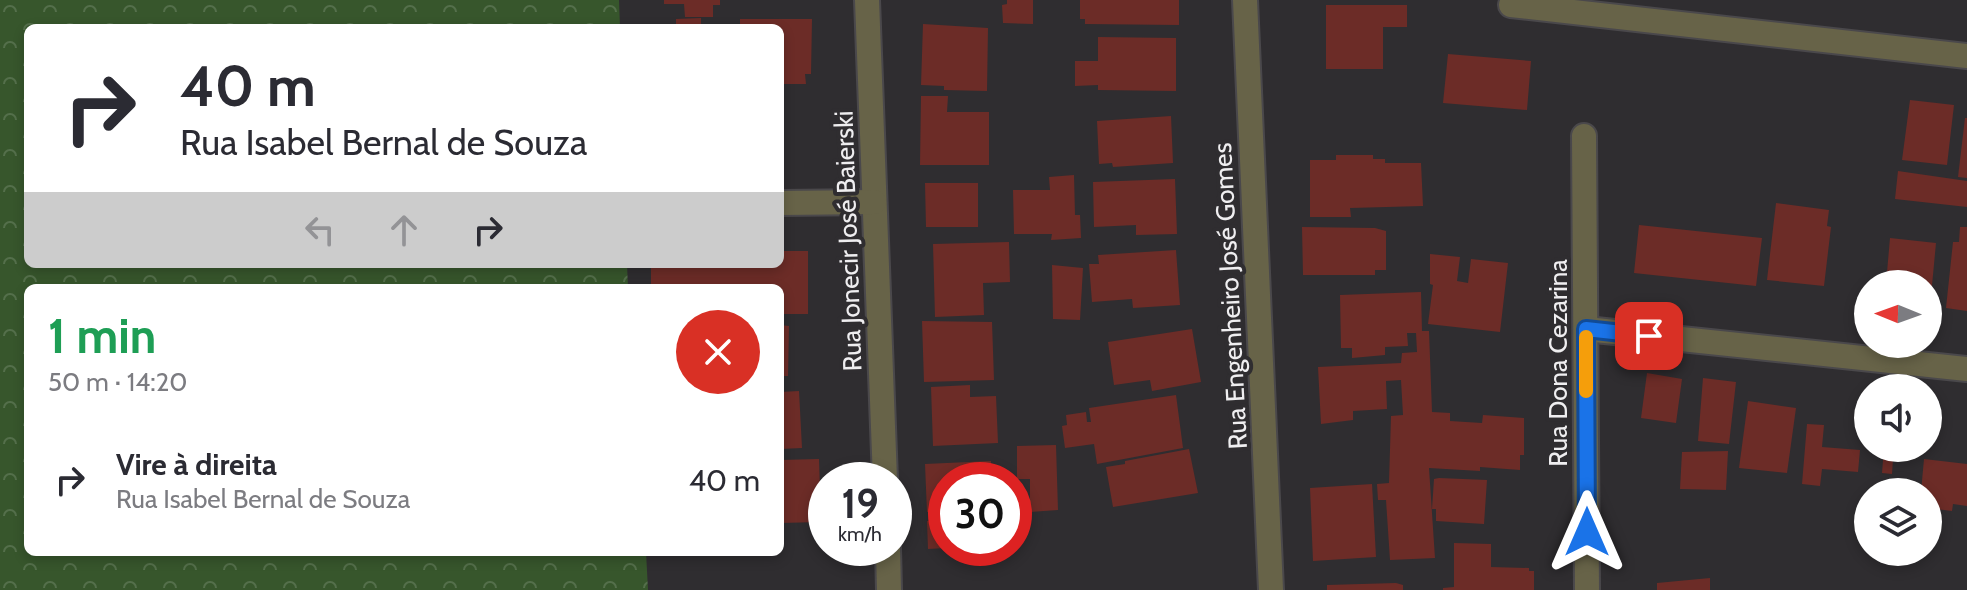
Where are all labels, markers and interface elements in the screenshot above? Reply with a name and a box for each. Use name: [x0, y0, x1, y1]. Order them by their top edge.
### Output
text: 40 m: [180, 52, 316, 120]
icon: right: [48, 56, 152, 160]
street label: Rua Jonecir José Baierski: [827, 110, 869, 372]
text: Rua Isabel Bernal de Souza: [180, 120, 587, 164]
street label: Rua Engenheiro José Gomes: [1206, 142, 1254, 450]
icon: left: [298, 208, 342, 252]
icon: ahead: [382, 208, 426, 252]
icon: right: [466, 208, 510, 252]
street label: Rua Dona Cezarina: [1542, 259, 1574, 467]
north arrow: [1854, 270, 1942, 358]
map controls: [1854, 270, 1942, 566]
pin: [1615, 302, 1683, 370]
text: 1 min: [48, 307, 156, 365]
button: close: [676, 310, 760, 394]
icon: arrive: [1627, 314, 1671, 358]
text: 50 m · 14:20: [48, 366, 187, 398]
button: sound: [1854, 374, 1942, 462]
text: Vire à direita: [116, 446, 277, 483]
icon: right: [48, 458, 92, 502]
text: 40 m: [689, 462, 760, 499]
speed limit sign: 30: [928, 462, 1032, 566]
button: layers: [1854, 478, 1942, 566]
text: 19: [841, 479, 879, 528]
text: Rua Isabel Bernal de Souza: [116, 483, 410, 515]
position arrow: [1545, 490, 1629, 574]
text: km/h: [838, 522, 882, 546]

